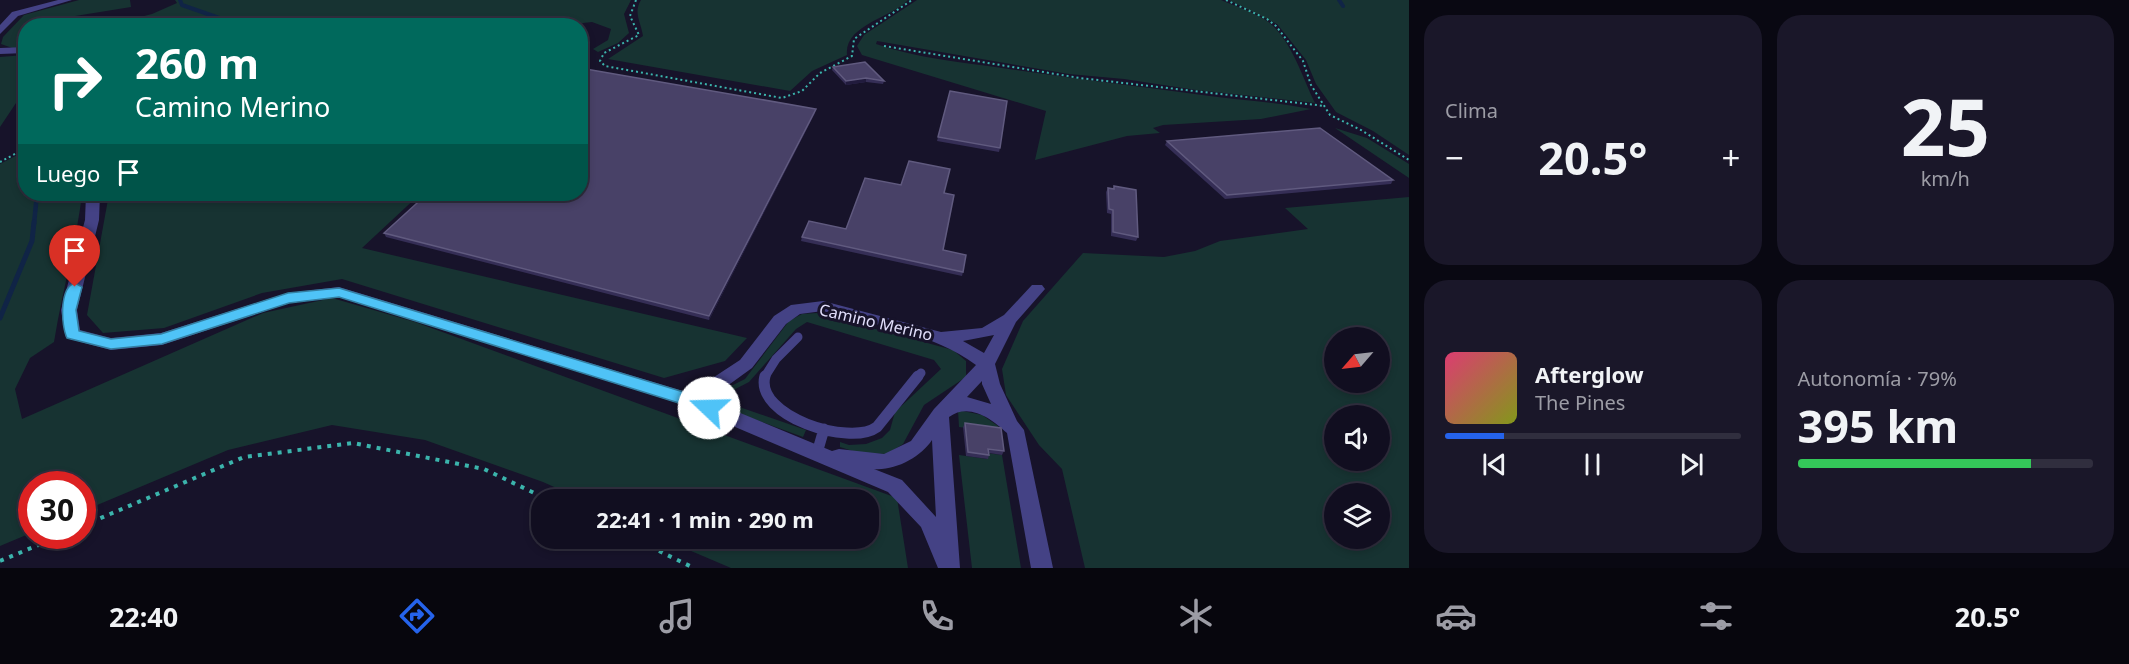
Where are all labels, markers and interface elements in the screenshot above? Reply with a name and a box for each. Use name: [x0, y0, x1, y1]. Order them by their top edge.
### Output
text: 260 m: [135, 34, 259, 91]
icon: right: [36, 42, 114, 120]
text: 25: [1901, 73, 1990, 179]
text: Camino Merino: [135, 88, 330, 125]
text: Clima: [1445, 97, 1498, 124]
text: 20.5°: [1538, 127, 1647, 188]
text: −: [1445, 135, 1464, 180]
text: +: [1722, 135, 1740, 180]
icon: arrive: [112, 156, 145, 189]
text: Luego: [36, 158, 100, 188]
text: km/h: [1921, 165, 1970, 192]
pin: [49, 225, 100, 287]
icon: arrive: [58, 234, 91, 267]
street label: Camino Merino: [817, 298, 935, 346]
north arrow: [1324, 327, 1390, 393]
map controls: [1324, 327, 1390, 549]
text: Afterglow: [1535, 359, 1644, 389]
text: Autonomía · 79%: [1798, 365, 1957, 392]
position arrow: [677, 376, 741, 440]
text: The Pines: [1535, 389, 1625, 416]
text: 395 km: [1798, 395, 1958, 456]
button: sound: [1324, 405, 1390, 471]
icon: previous: [1478, 448, 1511, 481]
icon: pause: [1576, 448, 1609, 481]
icon: next: [1675, 448, 1708, 481]
speed limit sign: 30: [18, 471, 96, 549]
button: layers: [1324, 483, 1390, 549]
text: 22:41 · 1 min · 290 m: [596, 504, 814, 534]
icon: directions: [396, 595, 438, 637]
icon: music: [656, 595, 698, 637]
icon: phone: [916, 595, 958, 637]
icon: climate: [1175, 595, 1217, 637]
icon: car: [1435, 595, 1477, 637]
icon: filters: [1695, 595, 1737, 637]
text: 22:40: [109, 598, 178, 635]
text: 20.5°: [1955, 598, 2020, 635]

